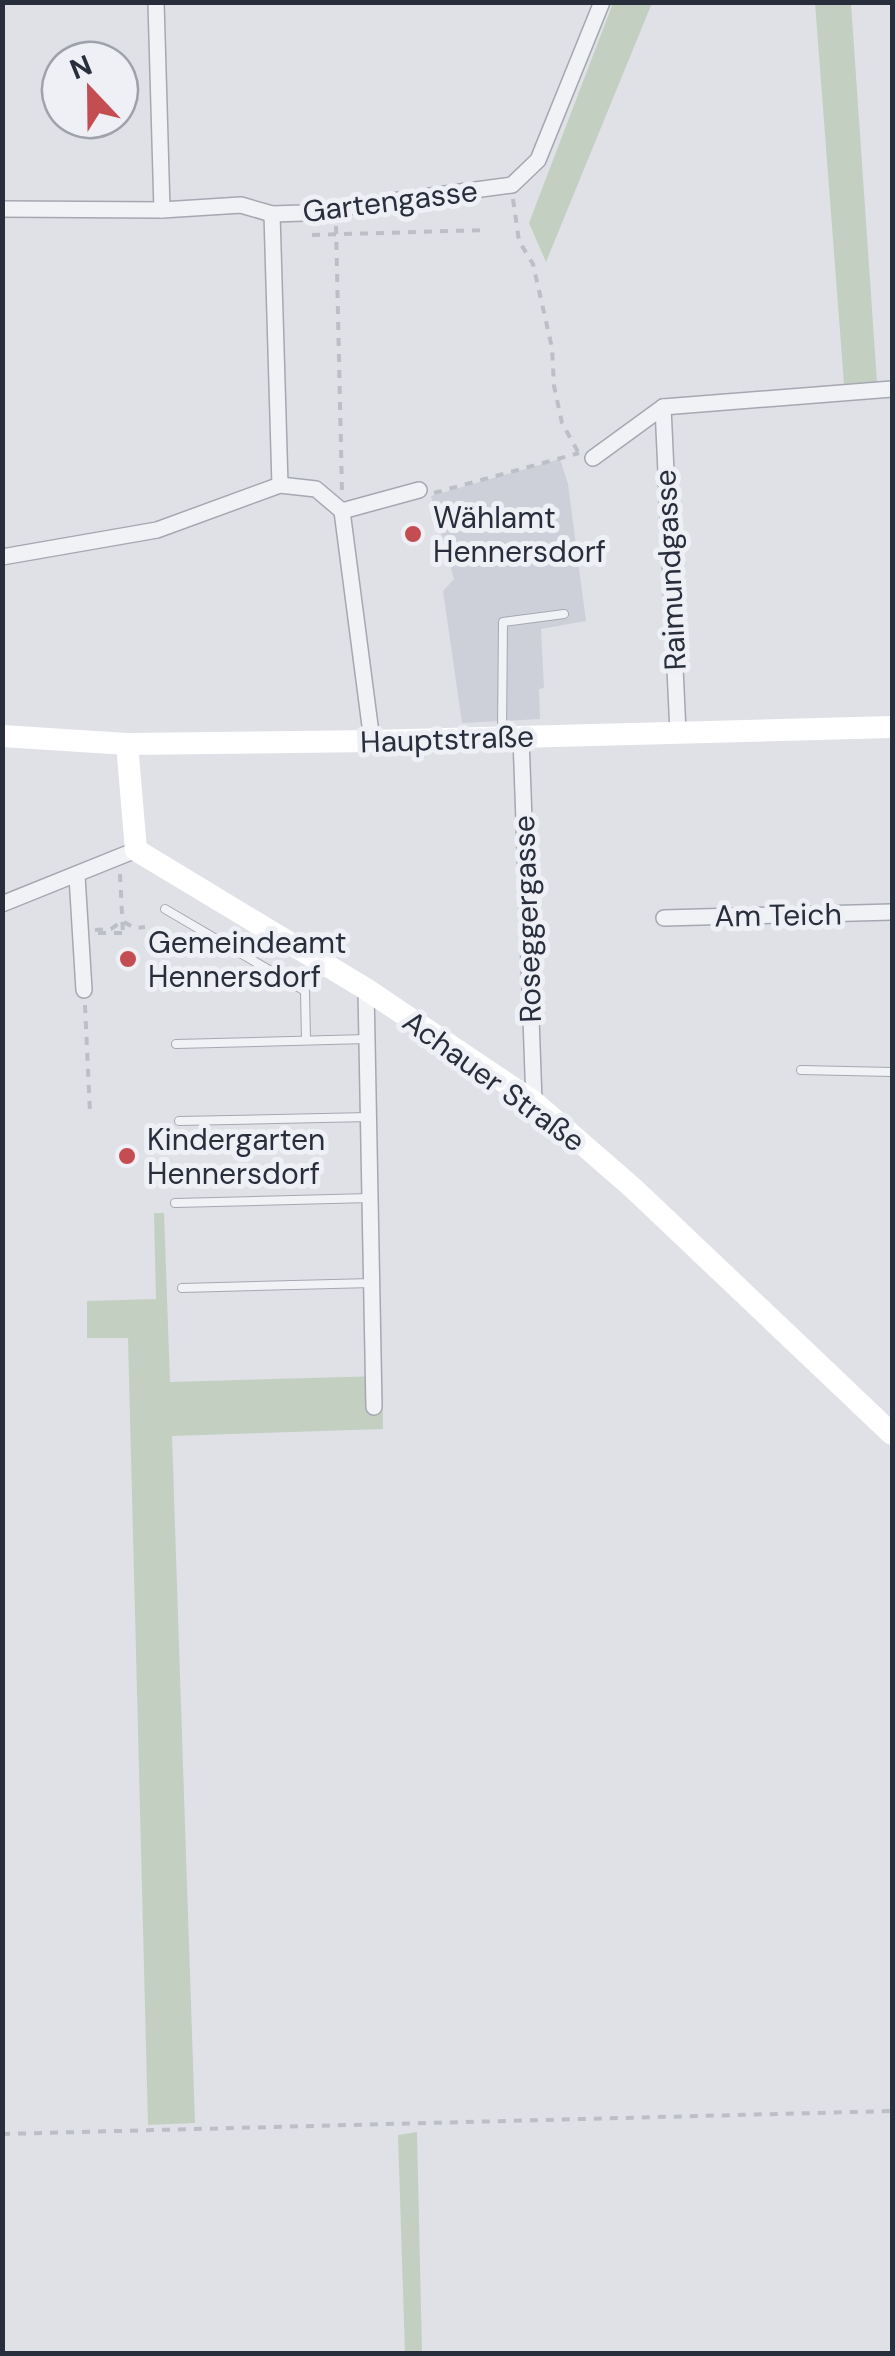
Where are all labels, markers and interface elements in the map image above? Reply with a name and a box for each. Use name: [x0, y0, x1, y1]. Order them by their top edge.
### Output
north arrow: [40, 40, 140, 140]
text: N: [64, 46, 97, 88]
street label: Gartengasse: [300, 171, 480, 231]
street label: Raimundgasse: [645, 469, 695, 671]
place label: Wählamt Hennersdorf: [433, 498, 606, 571]
marker: Wählamt Hennersdorf: [402, 523, 424, 545]
street label: Hauptstraße: [359, 716, 535, 762]
street label: Roseggergasse: [504, 815, 550, 1023]
street label: Am Teich: [714, 894, 842, 936]
place label: Gemeindeamt Hennersdorf: [148, 923, 347, 996]
marker: Gemeindeamt Hennersdorf: [117, 948, 139, 970]
street label: Achauer Straße: [395, 1002, 593, 1160]
place label: Kindergarten Hennersdorf: [147, 1120, 325, 1193]
marker: Kindergarten Hennersdorf: [116, 1145, 138, 1167]

